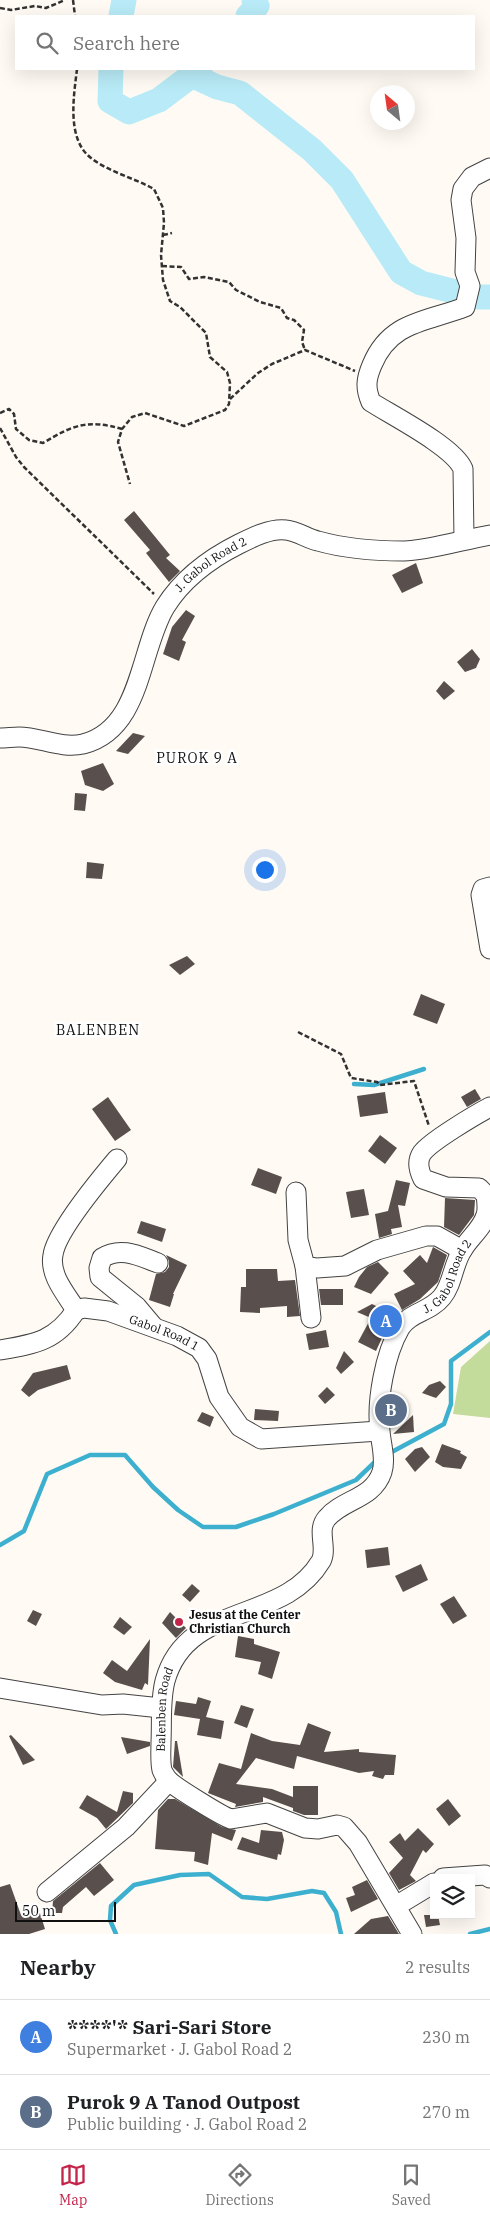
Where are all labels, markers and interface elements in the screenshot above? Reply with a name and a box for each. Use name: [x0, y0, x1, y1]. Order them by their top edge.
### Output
search box: [15, 15, 475, 70]
icon: search: [33, 29, 61, 57]
text: Search here: [73, 31, 180, 55]
north arrow: [370, 85, 415, 130]
street label: J. Gabol Road 2: [171, 533, 249, 595]
district label: PUROK 9 A: [156, 749, 238, 767]
your location: [252, 857, 278, 883]
district label: BALENBEN: [56, 1021, 140, 1039]
street label: J. Gabol Road 2: [420, 1236, 474, 1316]
pin: A: [370, 1302, 402, 1340]
street label: Gabol Road 1: [127, 1311, 202, 1354]
pin: B: [375, 1391, 407, 1429]
place label: Jesus at the Center Christian Church: [189, 1607, 300, 1636]
marker: Jesus at the Center Christian Church: [173, 1616, 185, 1628]
street label: Balenben Road: [153, 1665, 176, 1752]
map controls: [430, 1874, 475, 1919]
button: layers: [430, 1874, 475, 1919]
scale bar: [15, 1899, 116, 1922]
text: 50 m: [22, 1902, 55, 1920]
text: Nearby: [20, 1953, 96, 1981]
text: 2 results: [405, 1957, 470, 1977]
text: ****'* Sari-Sari Store: [67, 2015, 271, 2039]
text: A: [30, 2027, 42, 2047]
text: 230 m: [422, 2027, 470, 2047]
text: Supermarket · J. Gabol Road 2: [67, 2039, 292, 2059]
text: Purok 9 A Tanod Outpost: [67, 2090, 300, 2114]
text: B: [30, 2102, 42, 2122]
text: 270 m: [422, 2102, 470, 2122]
text: Public building · J. Gabol Road 2: [67, 2114, 307, 2134]
tab: Map: [59, 2161, 87, 2209]
tab: Directions: [205, 2161, 274, 2209]
tab: Saved: [392, 2161, 431, 2209]

